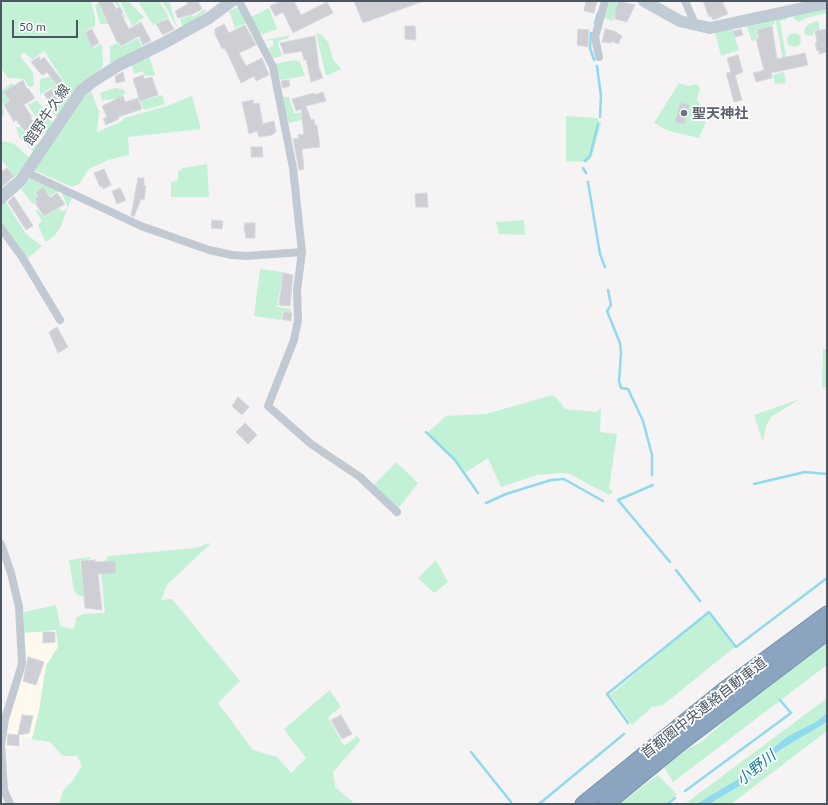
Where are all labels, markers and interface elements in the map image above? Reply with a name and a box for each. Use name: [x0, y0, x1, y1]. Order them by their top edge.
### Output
scale bar: [14, 12, 80, 38]
text: 50 m: [19, 19, 46, 34]
street label: 館野牛久線: [20, 81, 74, 149]
place label: 聖天神社: [692, 105, 748, 121]
marker: 聖天神社: [679, 108, 689, 118]
street label: 首都圏中央連絡自動車道: [638, 654, 770, 762]
water label: 小野川: [733, 747, 779, 789]

